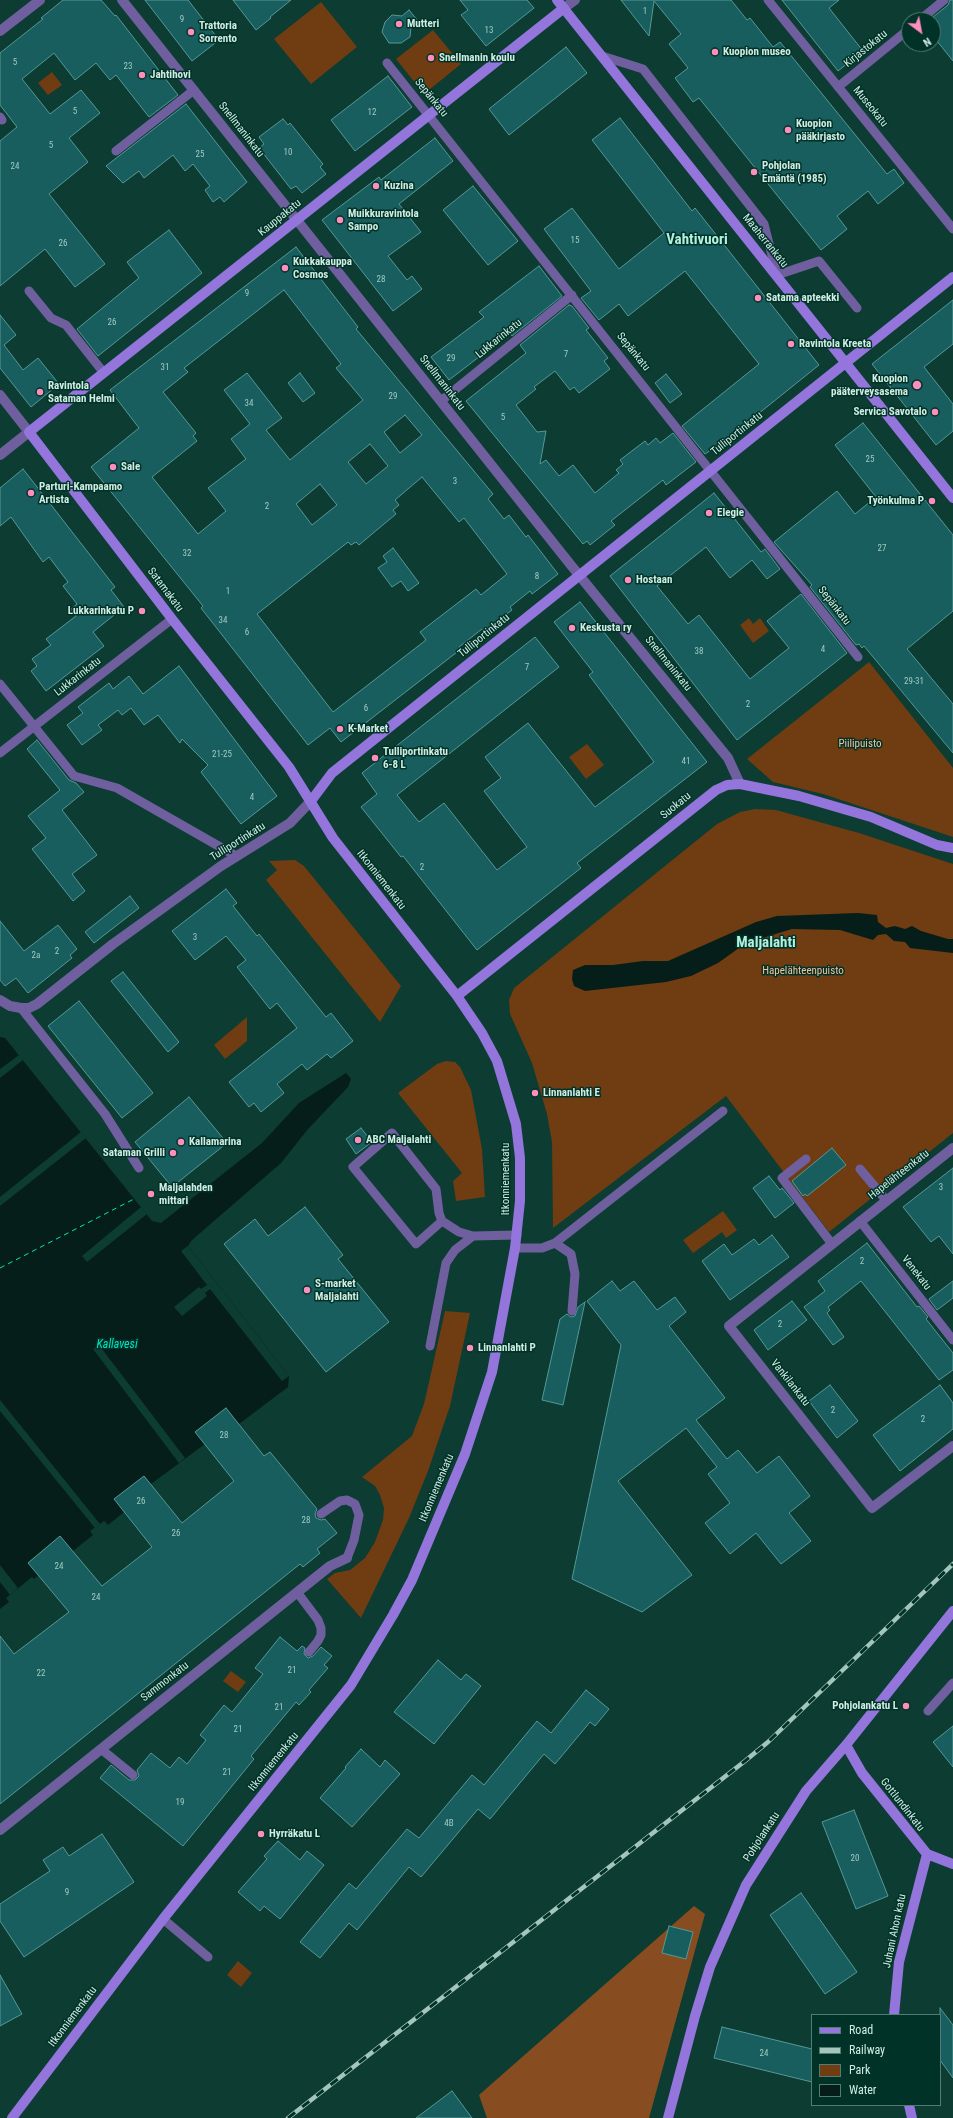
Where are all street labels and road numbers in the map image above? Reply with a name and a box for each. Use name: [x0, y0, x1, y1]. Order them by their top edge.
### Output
street label: Kirjastokatu: [842, 27, 890, 71]
street label: Sepänkatu: [411, 76, 451, 120]
street label: Museokatu: [850, 84, 890, 130]
street label: Snellmaninkatu: [215, 100, 267, 160]
street label: Kauppakatu: [256, 197, 304, 239]
street label: Maaherrankatu: [739, 212, 791, 270]
street label: Lukkarinkatu: [473, 316, 525, 362]
street label: Sepänkatu: [613, 330, 653, 374]
street label: Snellmaninkatu: [416, 353, 468, 413]
street label: Tulliportinkatu: [709, 409, 765, 459]
street label: Satamakatu: [144, 565, 186, 615]
street label: Sepänkatu: [815, 584, 853, 628]
street label: Tulliportinkatu: [456, 611, 512, 661]
street label: Snellmaninkatu: [642, 634, 694, 694]
street label: Lukkarinkatu: [52, 655, 104, 699]
street label: Suokatu: [658, 790, 694, 822]
street label: Tulliportinkatu: [208, 820, 268, 864]
street label: Itkonniemenkatu: [354, 847, 408, 913]
street label: Itkonniemenkatu: [499, 1143, 513, 1215]
street label: Hapelähteenkatu: [866, 1147, 932, 1203]
street label: Venekatu: [898, 1253, 934, 1293]
street label: Vankilankatu: [768, 1357, 812, 1409]
street label: Itkonniemenkatu: [417, 1452, 457, 1524]
street label: Sammonkatu: [138, 1659, 192, 1705]
street label: Itkonniemenkatu: [246, 1730, 302, 1794]
street label: Gottlundinkatu: [877, 1776, 927, 1834]
street label: Pohjolankatu: [741, 1810, 783, 1864]
street label: Juhani Ahon katu: [881, 1893, 909, 1969]
street label: Itkonniemenkatu: [46, 1984, 100, 2050]

